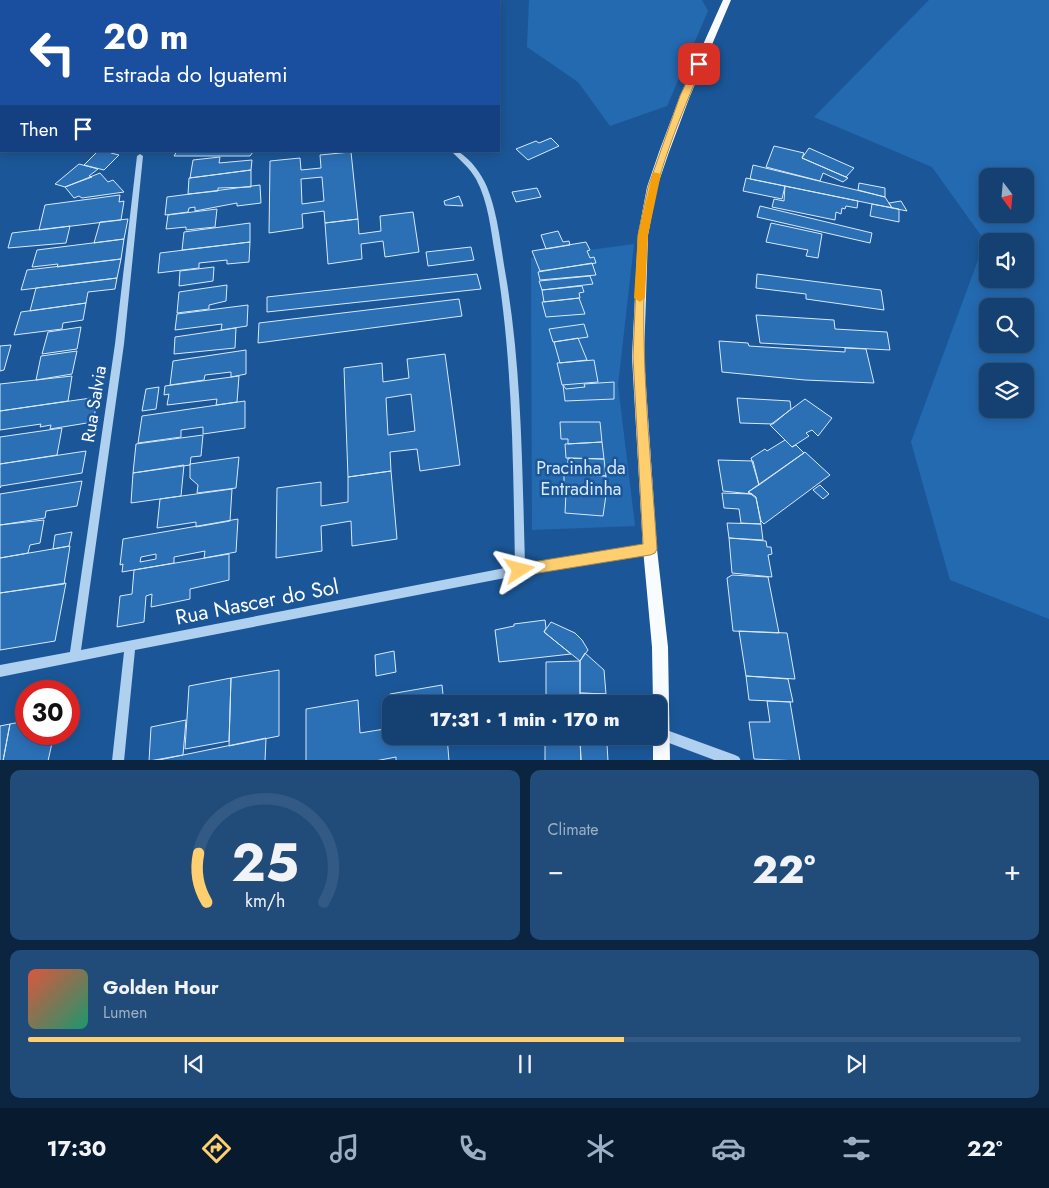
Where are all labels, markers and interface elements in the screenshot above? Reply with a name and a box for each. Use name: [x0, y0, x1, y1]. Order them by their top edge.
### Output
text: 20 m: [103, 12, 188, 62]
icon: left: [20, 20, 85, 85]
pin: [678, 43, 720, 85]
icon: arrive: [685, 50, 713, 78]
text: Estrada do Iguatemi: [103, 58, 288, 90]
icon: arrive: [69, 115, 97, 143]
text: Then: [20, 116, 59, 143]
north arrow: [979, 168, 1034, 222]
map controls: [979, 168, 1034, 418]
button: sound: [979, 233, 1034, 288]
button: search: [979, 298, 1034, 353]
button: layers: [979, 363, 1034, 418]
street label: Rua Salvia: [75, 364, 113, 444]
park label: Pracinha da Entradinha: [536, 455, 626, 502]
position arrow: [493, 543, 545, 595]
street label: Rua Nascer do Sol: [173, 571, 341, 633]
speed limit sign: 30: [15, 680, 80, 745]
text: 17:31 · 1 min · 170 m: [429, 706, 620, 733]
text: Climate: [548, 818, 599, 841]
text: 25: [231, 825, 299, 901]
text: 22°: [752, 842, 816, 897]
text: −: [548, 850, 564, 891]
text: +: [1004, 850, 1021, 891]
text: km/h: [245, 888, 285, 914]
text: Golden Hour: [103, 974, 219, 1001]
text: Lumen: [103, 1001, 147, 1024]
icon: previous: [180, 1050, 208, 1078]
icon: pause: [511, 1050, 539, 1078]
icon: next: [842, 1050, 870, 1078]
icon: directions: [199, 1131, 234, 1166]
icon: music: [327, 1131, 362, 1166]
icon: phone: [455, 1131, 490, 1166]
icon: climate: [583, 1131, 618, 1166]
icon: car: [711, 1131, 746, 1166]
icon: filters: [839, 1131, 874, 1166]
text: 17:30: [46, 1132, 106, 1164]
text: 22°: [967, 1132, 1002, 1164]

